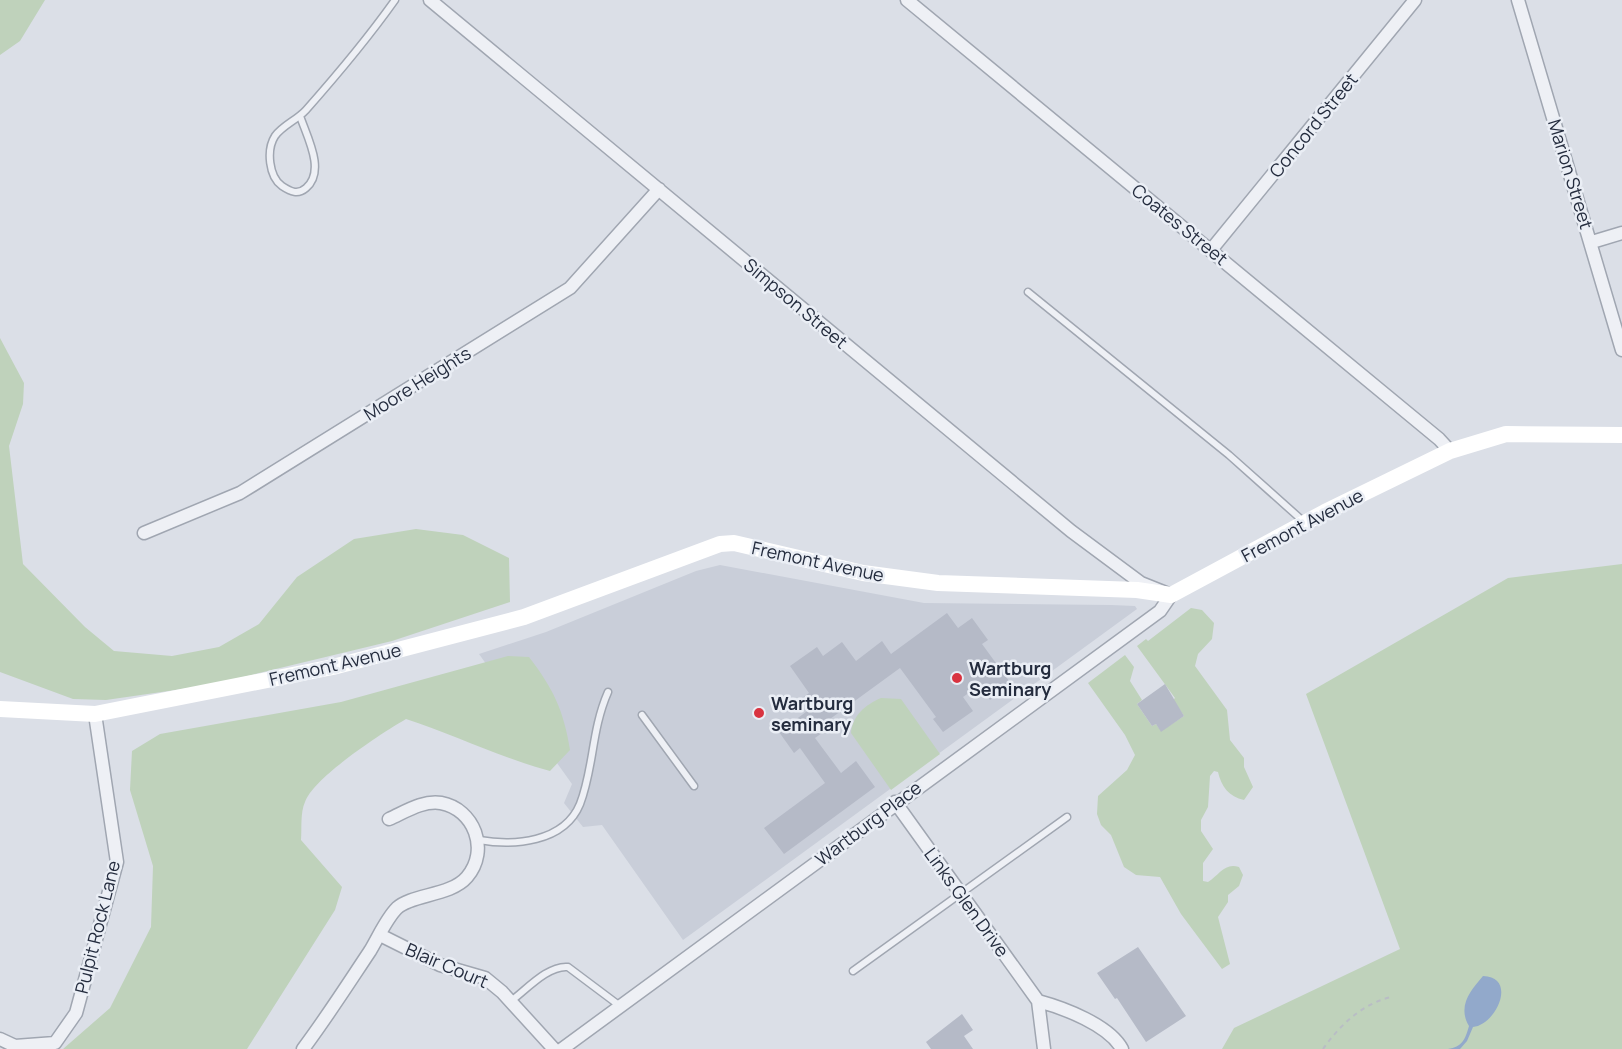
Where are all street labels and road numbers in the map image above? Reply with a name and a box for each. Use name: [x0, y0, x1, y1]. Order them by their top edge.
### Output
street label: Concord Street: [1263, 68, 1363, 182]
street label: Marion Street: [1543, 116, 1599, 232]
street label: Coates Street: [1127, 178, 1233, 270]
street label: Simpson Street: [739, 253, 853, 353]
street label: Moore Heights: [359, 341, 475, 425]
street label: Fremont Avenue: [1237, 483, 1367, 567]
street label: Fremont Avenue: [750, 535, 886, 587]
street label: Fremont Avenue: [267, 637, 403, 691]
street label: Wartburg Place: [810, 775, 926, 871]
street label: Links Glen Drive: [919, 843, 1015, 961]
street label: Pulpit Rock Lane: [69, 858, 125, 996]
street label: Blair Court: [402, 937, 492, 993]

